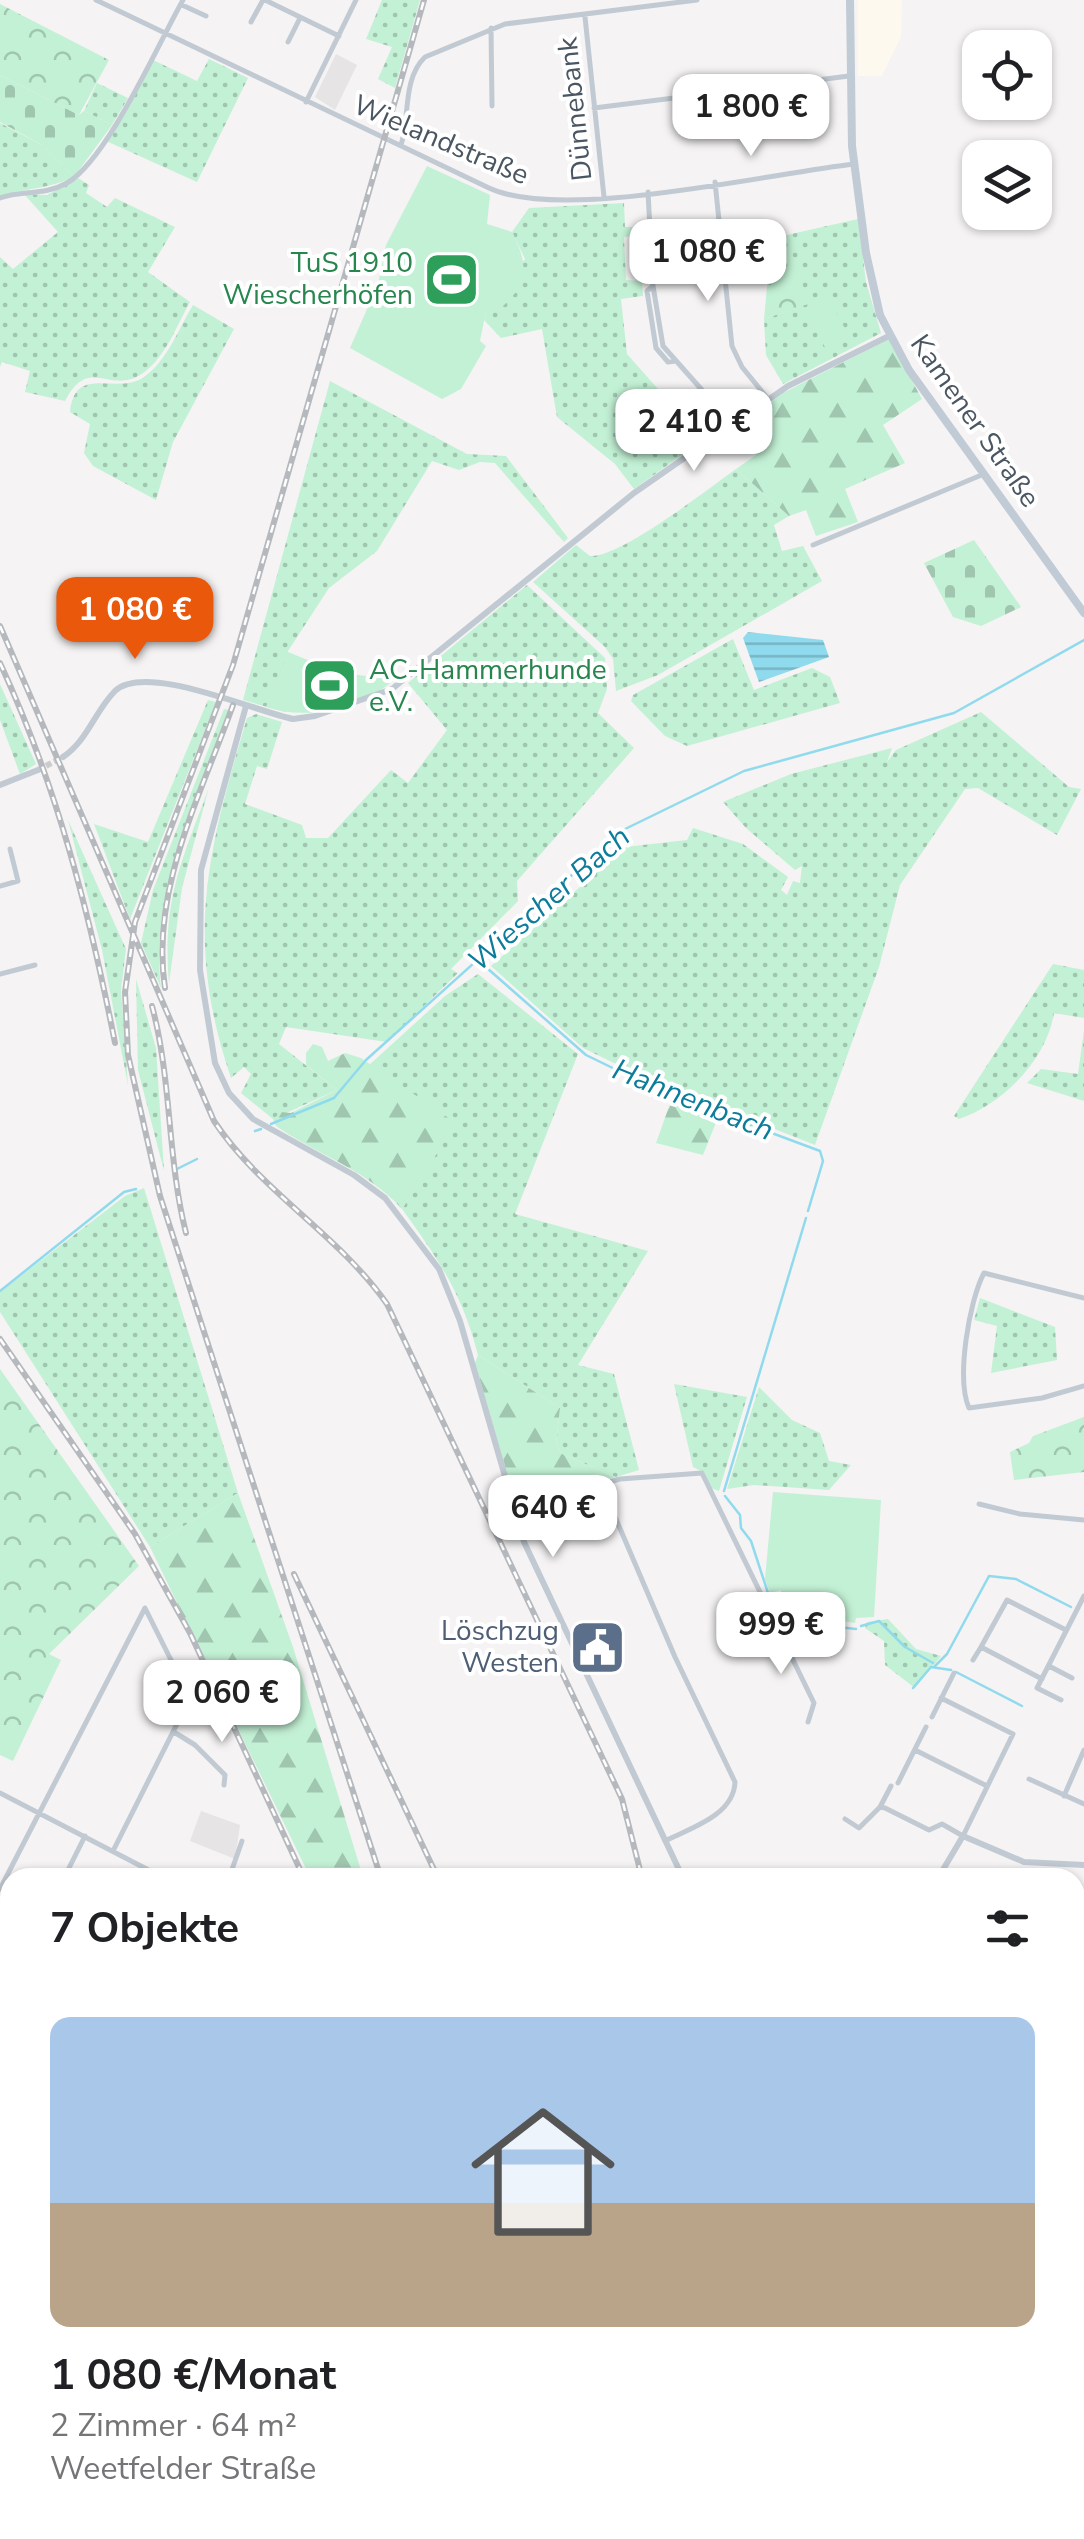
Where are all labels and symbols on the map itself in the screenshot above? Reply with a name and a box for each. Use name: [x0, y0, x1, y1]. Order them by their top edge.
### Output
street label: Dünnebank: [548, 34, 601, 183]
pin: 1 800 €: [659, 74, 843, 159]
street label: Wielandstraße: [347, 86, 535, 194]
pin: 1 080 €: [616, 219, 800, 304]
place label: TuS 1910 Wiescherhöfen: [222, 244, 413, 314]
sports icon: TuS 1910 Wiescherhöfen: [422, 249, 482, 309]
street label: Kamener Straße: [901, 327, 1049, 515]
pin: 2 410 €: [602, 389, 786, 474]
pin: 1 080 €: [43, 577, 227, 662]
place label: AC-Hammerhunde e.V.: [369, 651, 607, 721]
sports icon: AC-Hammerhunde e.V.: [300, 656, 360, 716]
water label: Wiescher Bach: [459, 817, 639, 981]
water label: Hahnenbach: [606, 1049, 780, 1151]
pin: 640 €: [483, 1475, 623, 1560]
pin: 999 €: [711, 1592, 851, 1677]
place label: Löschzug Westen: [441, 1612, 559, 1682]
public building icon: Löschzug Westen: [568, 1617, 628, 1677]
pin: 2 060 €: [130, 1660, 314, 1745]

